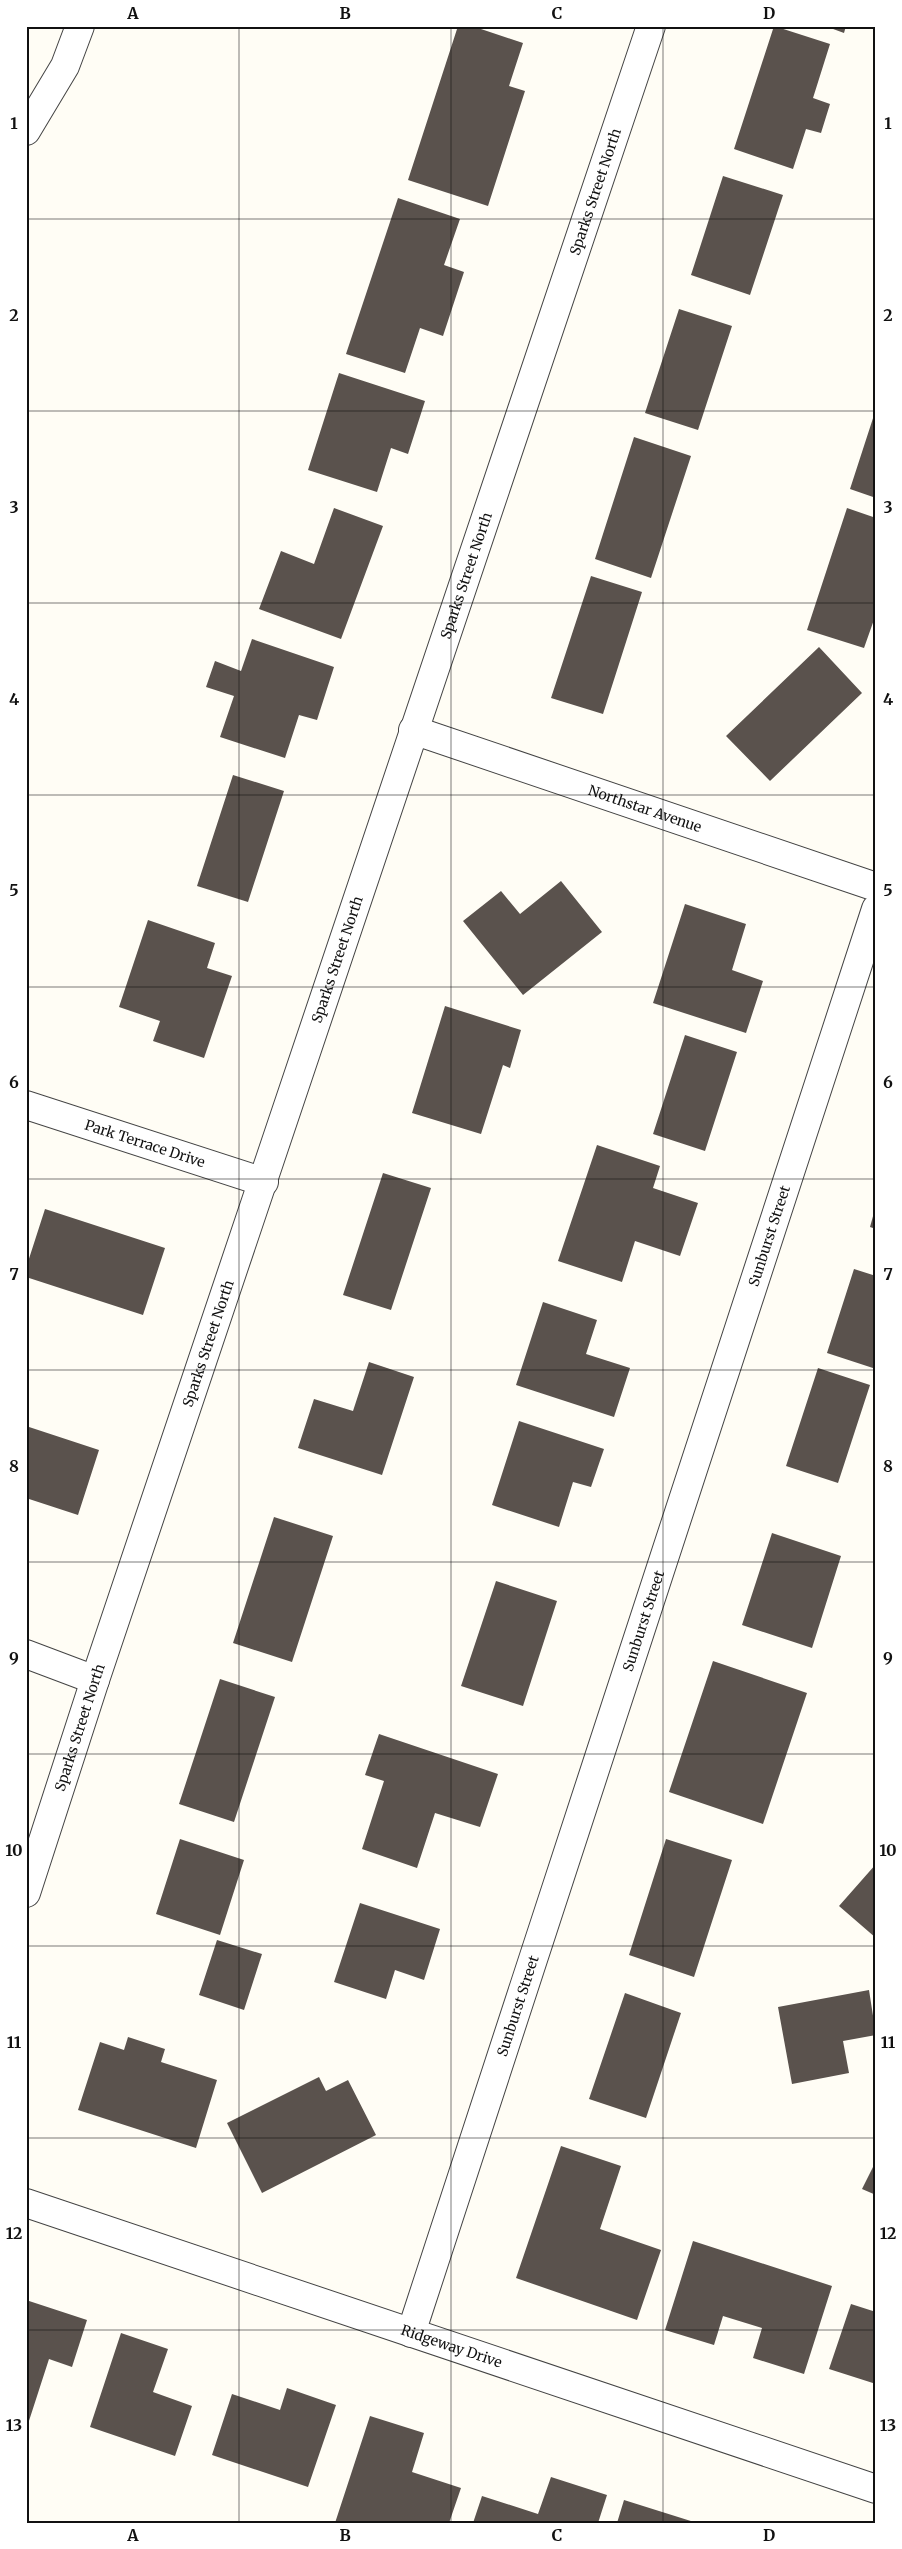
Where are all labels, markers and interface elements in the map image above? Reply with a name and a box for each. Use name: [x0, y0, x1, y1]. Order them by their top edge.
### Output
text: A: [126, 3, 139, 23]
text: B: [339, 3, 351, 23]
text: C: [552, 3, 562, 23]
text: D: [763, 3, 775, 23]
text: 1: [10, 113, 18, 133]
text: 1: [884, 113, 892, 133]
street label: Sparks Street North: [566, 126, 625, 257]
text: 2: [9, 305, 19, 325]
text: 2: [883, 305, 893, 325]
text: 3: [9, 497, 19, 517]
text: 3: [883, 497, 893, 517]
street label: Sparks Street North: [437, 510, 496, 641]
text: 4: [9, 689, 19, 709]
text: 4: [883, 689, 893, 709]
street label: Northstar Avenue: [586, 781, 704, 836]
text: 5: [9, 880, 19, 900]
text: 5: [883, 880, 893, 900]
street label: Sparks Street North: [308, 894, 367, 1025]
text: 6: [9, 1072, 19, 1092]
text: 6: [883, 1072, 893, 1092]
street label: Park Terrace Drive: [83, 1116, 207, 1171]
street label: Sunburst Street: [744, 1183, 794, 1289]
text: 7: [9, 1264, 19, 1284]
text: 7: [883, 1264, 893, 1284]
street label: Sparks Street North: [178, 1278, 238, 1409]
text: 8: [9, 1456, 19, 1476]
text: 8: [883, 1456, 893, 1476]
street label: Sunburst Street: [619, 1568, 669, 1674]
text: 9: [9, 1648, 19, 1668]
text: 9: [883, 1648, 893, 1668]
street label: Sparks Street North: [51, 1662, 109, 1793]
text: 10: [5, 1840, 23, 1860]
text: 10: [879, 1840, 897, 1860]
street label: Sunburst Street: [493, 1953, 543, 2059]
text: 11: [7, 2032, 22, 2052]
text: 11: [881, 2032, 896, 2052]
text: 12: [6, 2223, 22, 2243]
text: 12: [880, 2223, 896, 2243]
street label: Ridgeway Drive: [399, 2321, 504, 2372]
text: 13: [6, 2415, 22, 2435]
text: 13: [880, 2415, 896, 2435]
text: A: [126, 2525, 139, 2545]
text: B: [339, 2525, 351, 2545]
text: C: [552, 2525, 562, 2545]
text: D: [763, 2525, 775, 2545]

